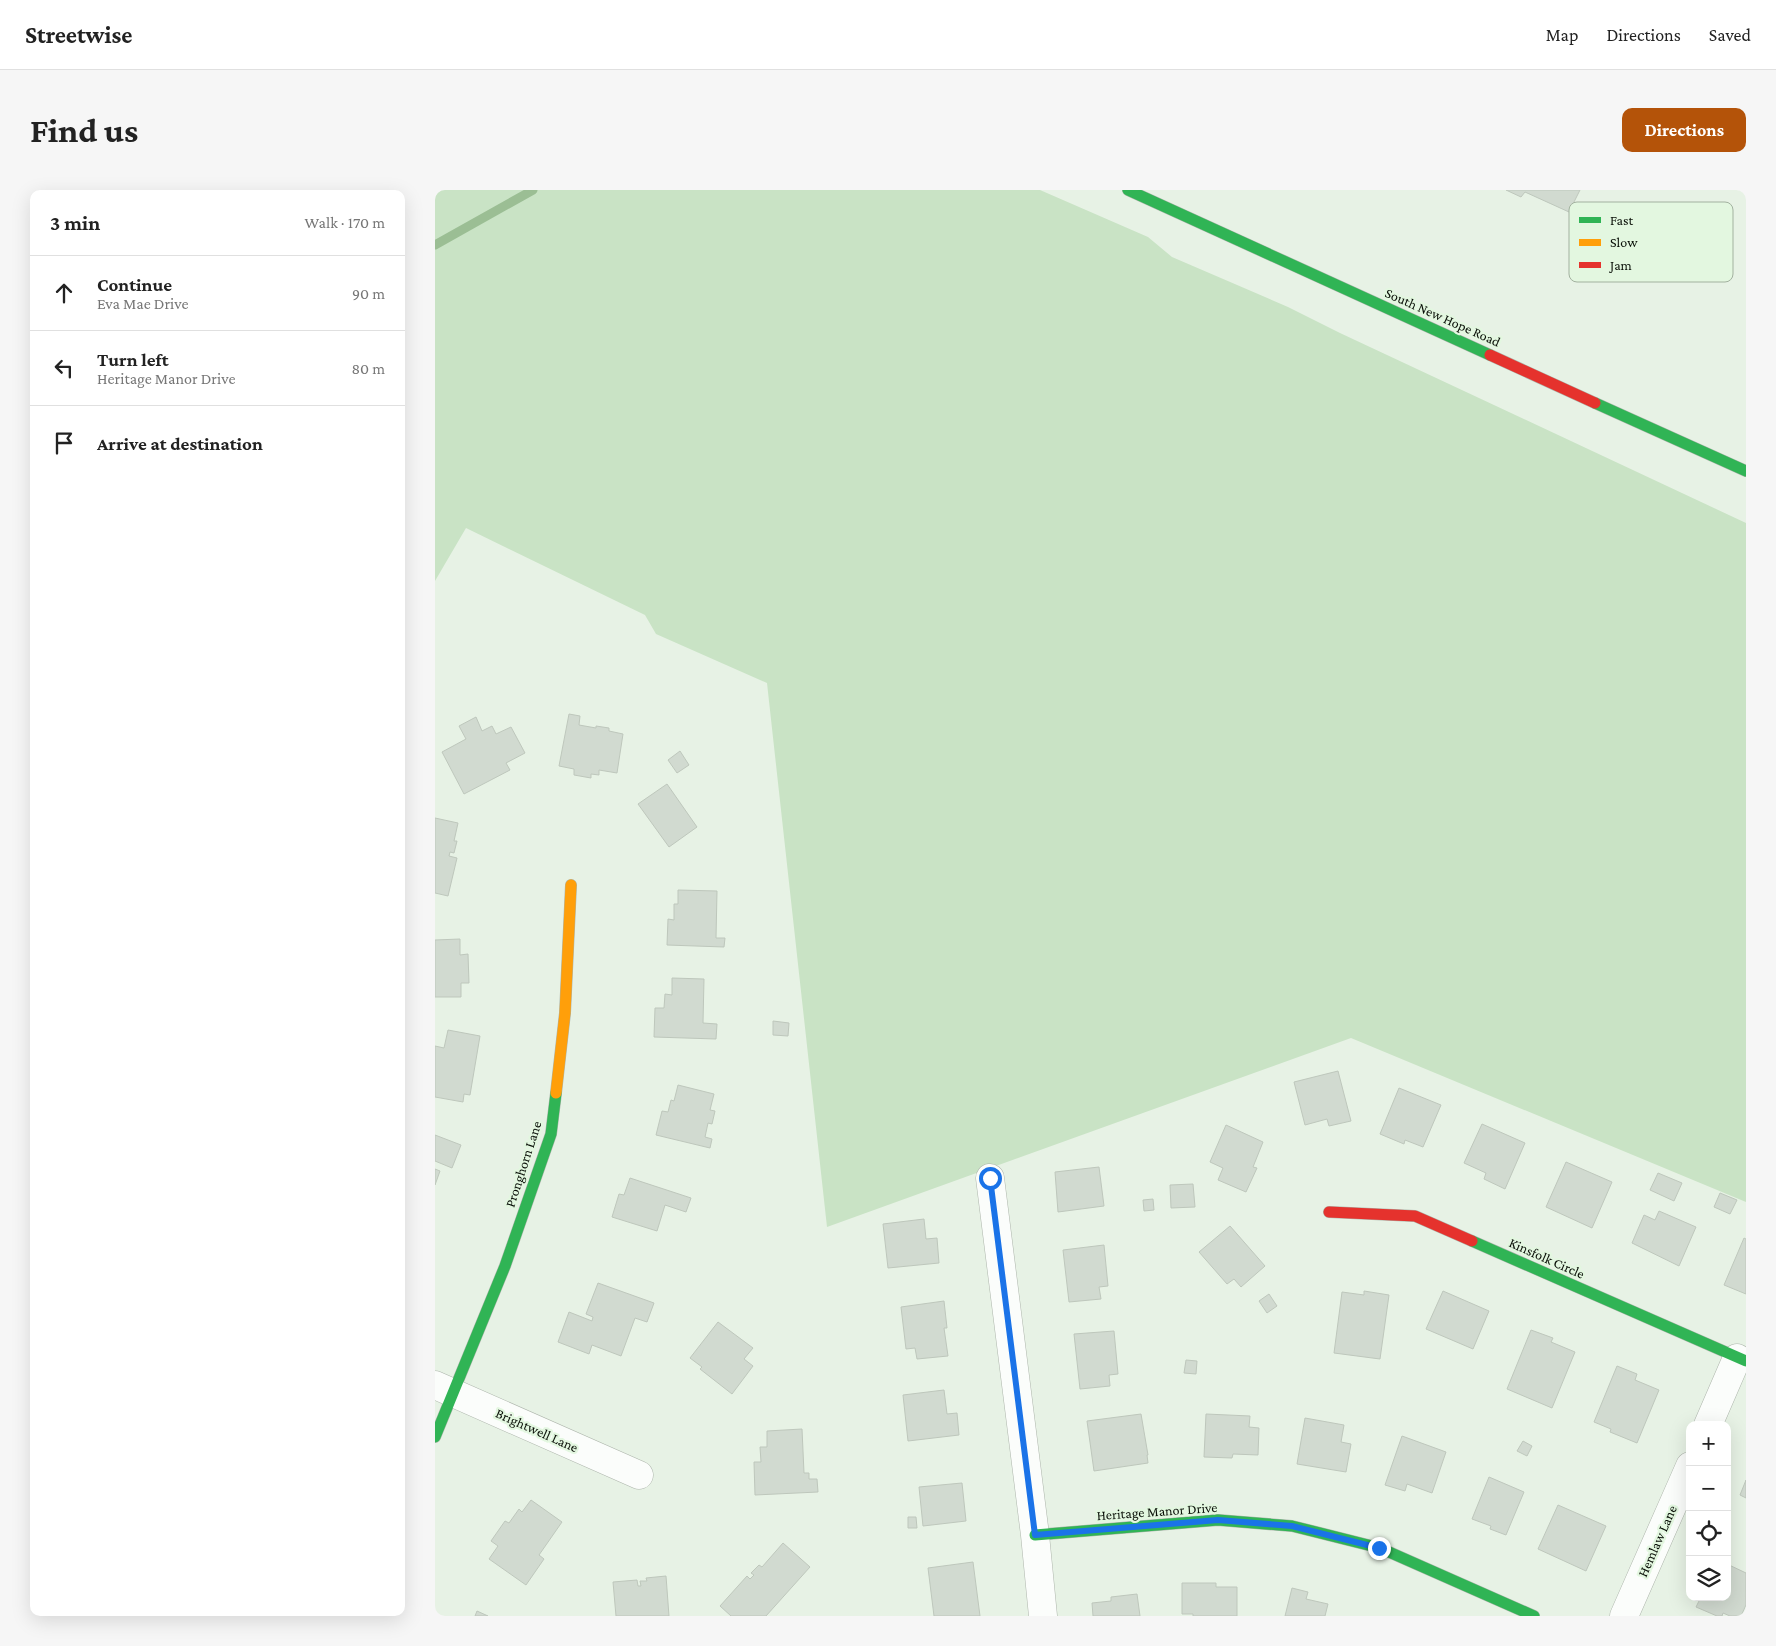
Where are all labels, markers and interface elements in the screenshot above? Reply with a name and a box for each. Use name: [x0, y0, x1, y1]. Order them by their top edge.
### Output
text: Streetwise: [25, 21, 132, 48]
text: Map: [1546, 25, 1578, 45]
text: Directions: [1606, 25, 1681, 45]
text: Saved: [1709, 25, 1751, 45]
button: Directions: [1622, 108, 1746, 152]
text: Find us: [30, 111, 138, 150]
legend: [1569, 202, 1733, 282]
text: 3 min: [50, 211, 100, 235]
text: Fast: [1610, 212, 1634, 228]
text: Walk · 170 m: [305, 214, 385, 231]
text: Slow: [1610, 234, 1638, 250]
text: Jam: [1608, 257, 1632, 273]
text: Continue: [97, 274, 172, 295]
icon: ahead: [50, 279, 78, 307]
street label: South New Hope Road: [1383, 284, 1504, 350]
text: 90 m: [352, 285, 385, 302]
text: Eva Mae Drive: [97, 295, 189, 312]
text: Turn left: [97, 349, 169, 370]
icon: left: [50, 354, 78, 382]
text: 80 m: [351, 360, 385, 377]
text: Heritage Manor Drive: [97, 370, 235, 387]
icon: arrive: [50, 429, 78, 457]
text: Arrive at destination: [97, 433, 263, 454]
street label: Pronghorn Lane: [502, 1119, 544, 1209]
route start: [979, 1167, 1002, 1190]
street label: Kinsfolk Circle: [1507, 1234, 1587, 1282]
street label: Brightwell Lane: [493, 1405, 581, 1455]
map controls: [1686, 1421, 1731, 1601]
button: +: [1686, 1421, 1731, 1466]
button: −: [1686, 1466, 1731, 1511]
street label: Heritage Manor Drive: [1096, 1499, 1218, 1523]
street label: Hemlaw Lane: [1634, 1503, 1680, 1579]
button: locate: [1686, 1511, 1731, 1556]
route end: [1368, 1537, 1391, 1560]
button: layers: [1686, 1556, 1731, 1601]

